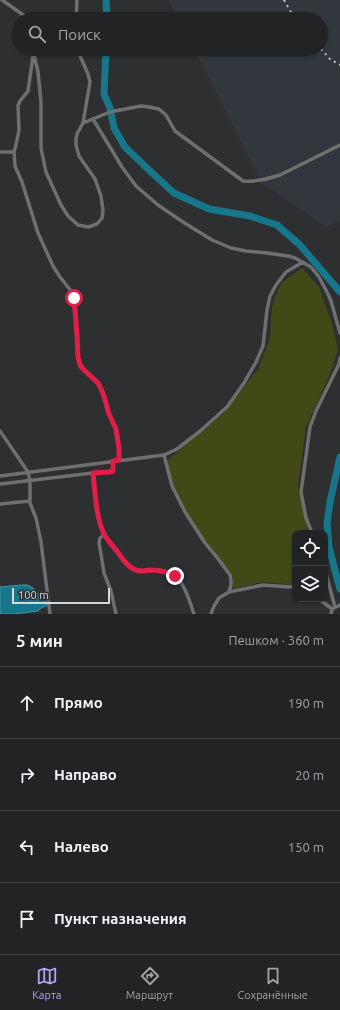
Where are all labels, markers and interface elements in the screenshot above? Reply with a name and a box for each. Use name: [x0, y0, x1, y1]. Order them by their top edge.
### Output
search box: [12, 12, 328, 56]
icon: search: [26, 23, 48, 45]
text: Поиск: [58, 26, 101, 43]
route start: [65, 289, 83, 307]
map controls: [292, 530, 328, 602]
button: locate: [292, 530, 328, 566]
button: layers: [292, 566, 328, 602]
route end: [166, 567, 184, 585]
scale bar: [12, 586, 110, 605]
text: 100 m: [18, 589, 49, 601]
text: 5 мин: [16, 631, 63, 650]
text: Пешком · 360 m: [228, 633, 324, 647]
icon: ahead: [16, 692, 38, 714]
text: Прямо: [54, 694, 103, 711]
text: 190 m: [288, 696, 324, 710]
icon: right: [16, 764, 38, 786]
text: Направо: [54, 766, 117, 783]
text: 20 m: [295, 768, 324, 782]
icon: left: [16, 836, 38, 858]
text: Налево: [54, 838, 109, 855]
text: 150 m: [288, 840, 324, 854]
icon: arrive: [16, 908, 38, 930]
text: Пункт назначения: [54, 910, 187, 927]
tab: Карта: [32, 965, 61, 1001]
tab: Маршрут: [126, 965, 173, 1001]
tab: Сохранённые: [238, 965, 308, 1001]

